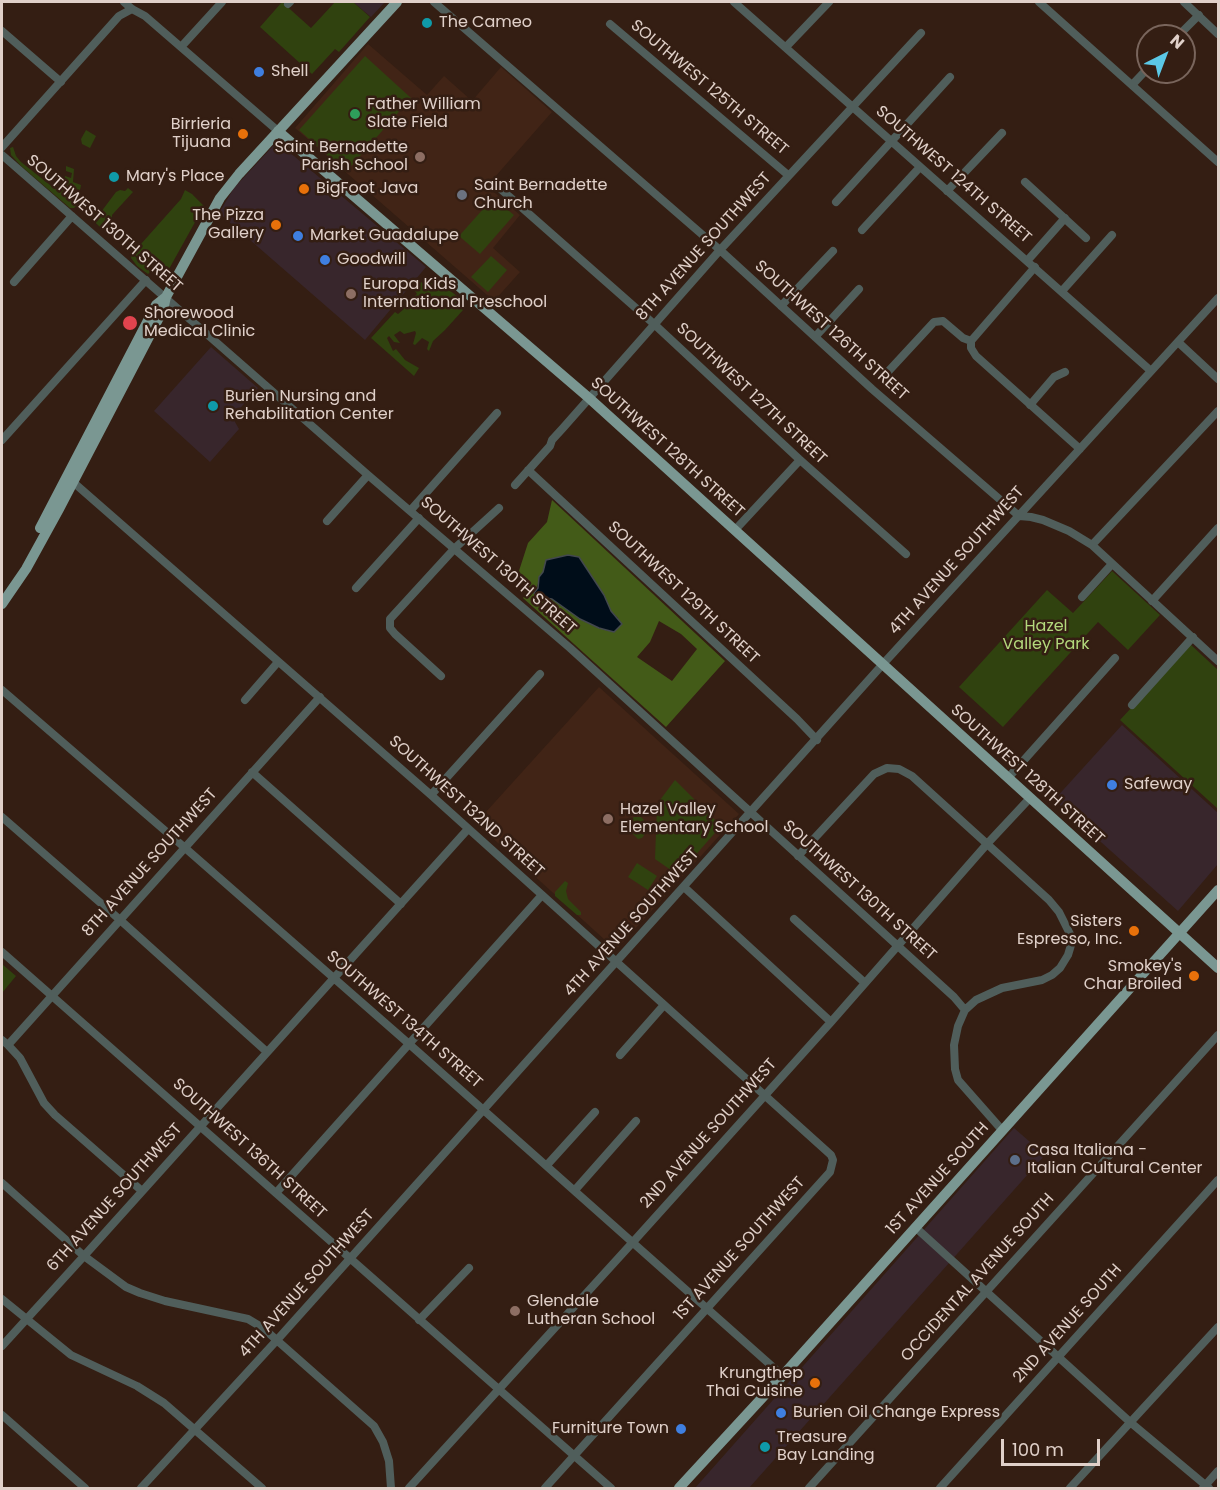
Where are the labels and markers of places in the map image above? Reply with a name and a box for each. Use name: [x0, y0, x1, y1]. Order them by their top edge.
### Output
place label: The Cameo: [439, 13, 532, 33]
marker: The Cameo: [420, 16, 434, 30]
place label: Shell: [271, 62, 308, 82]
marker: Shell: [252, 65, 266, 79]
place label: Father William Slate Field: [367, 95, 481, 133]
marker: Father William Slate Field: [348, 107, 362, 121]
place label: Birrieria Tijuana: [171, 115, 231, 153]
marker: Birrieria Tijuana: [236, 127, 250, 141]
place label: Saint Bernadette Parish School: [274, 138, 408, 176]
marker: Saint Bernadette Parish School: [413, 150, 427, 164]
place label: Mary's Place: [126, 167, 224, 187]
marker: Mary's Place: [107, 170, 121, 184]
place label: Saint Bernadette Church: [474, 176, 608, 214]
place label: BigFoot Java: [316, 179, 418, 199]
marker: BigFoot Java: [297, 182, 311, 196]
marker: Saint Bernadette Church: [455, 188, 469, 202]
place label: The Pizza Gallery: [192, 206, 264, 244]
marker: The Pizza Gallery: [269, 218, 283, 232]
place label: Market Guadalupe: [310, 226, 459, 246]
marker: Market Guadalupe: [291, 229, 305, 243]
place label: Goodwill: [337, 250, 406, 270]
marker: Goodwill: [318, 253, 332, 267]
place label: Europa Kids International Preschool: [363, 275, 547, 313]
marker: Europa Kids International Preschool: [344, 287, 358, 301]
place label: Shorewood Medical Clinic: [144, 304, 255, 342]
marker: Shorewood Medical Clinic: [121, 314, 139, 332]
place label: Burien Nursing and Rehabilitation Center: [225, 387, 394, 425]
marker: Burien Nursing and Rehabilitation Center: [206, 399, 220, 413]
place label: Safeway: [1124, 775, 1192, 795]
marker: Safeway: [1105, 778, 1119, 792]
place label: Hazel Valley Elementary School: [620, 800, 768, 838]
marker: Hazel Valley Elementary School: [601, 812, 615, 826]
place label: Sisters Espresso, Inc.: [1017, 912, 1122, 950]
marker: Sisters Espresso, Inc.: [1127, 924, 1141, 938]
place label: Smokey's Char Broiled: [1084, 957, 1182, 995]
marker: Smokey's Char Broiled: [1187, 969, 1201, 983]
place label: Casa Italiana - Italian Cultural Center: [1027, 1141, 1203, 1179]
marker: Casa Italiana - Italian Cultural Center: [1008, 1153, 1022, 1167]
place label: Glendale Lutheran School: [527, 1292, 655, 1330]
marker: Glendale Lutheran School: [508, 1304, 522, 1318]
place label: Krungthep Thai Cuisine: [706, 1364, 803, 1402]
marker: Krungthep Thai Cuisine: [808, 1376, 822, 1390]
place label: Burien Oil Change Express: [793, 1403, 1000, 1423]
marker: Burien Oil Change Express: [774, 1406, 788, 1420]
place label: Furniture Town: [552, 1419, 669, 1439]
marker: Furniture Town: [674, 1422, 688, 1436]
place label: Treasure Bay Landing: [777, 1428, 875, 1466]
marker: Treasure Bay Landing: [758, 1440, 772, 1454]

